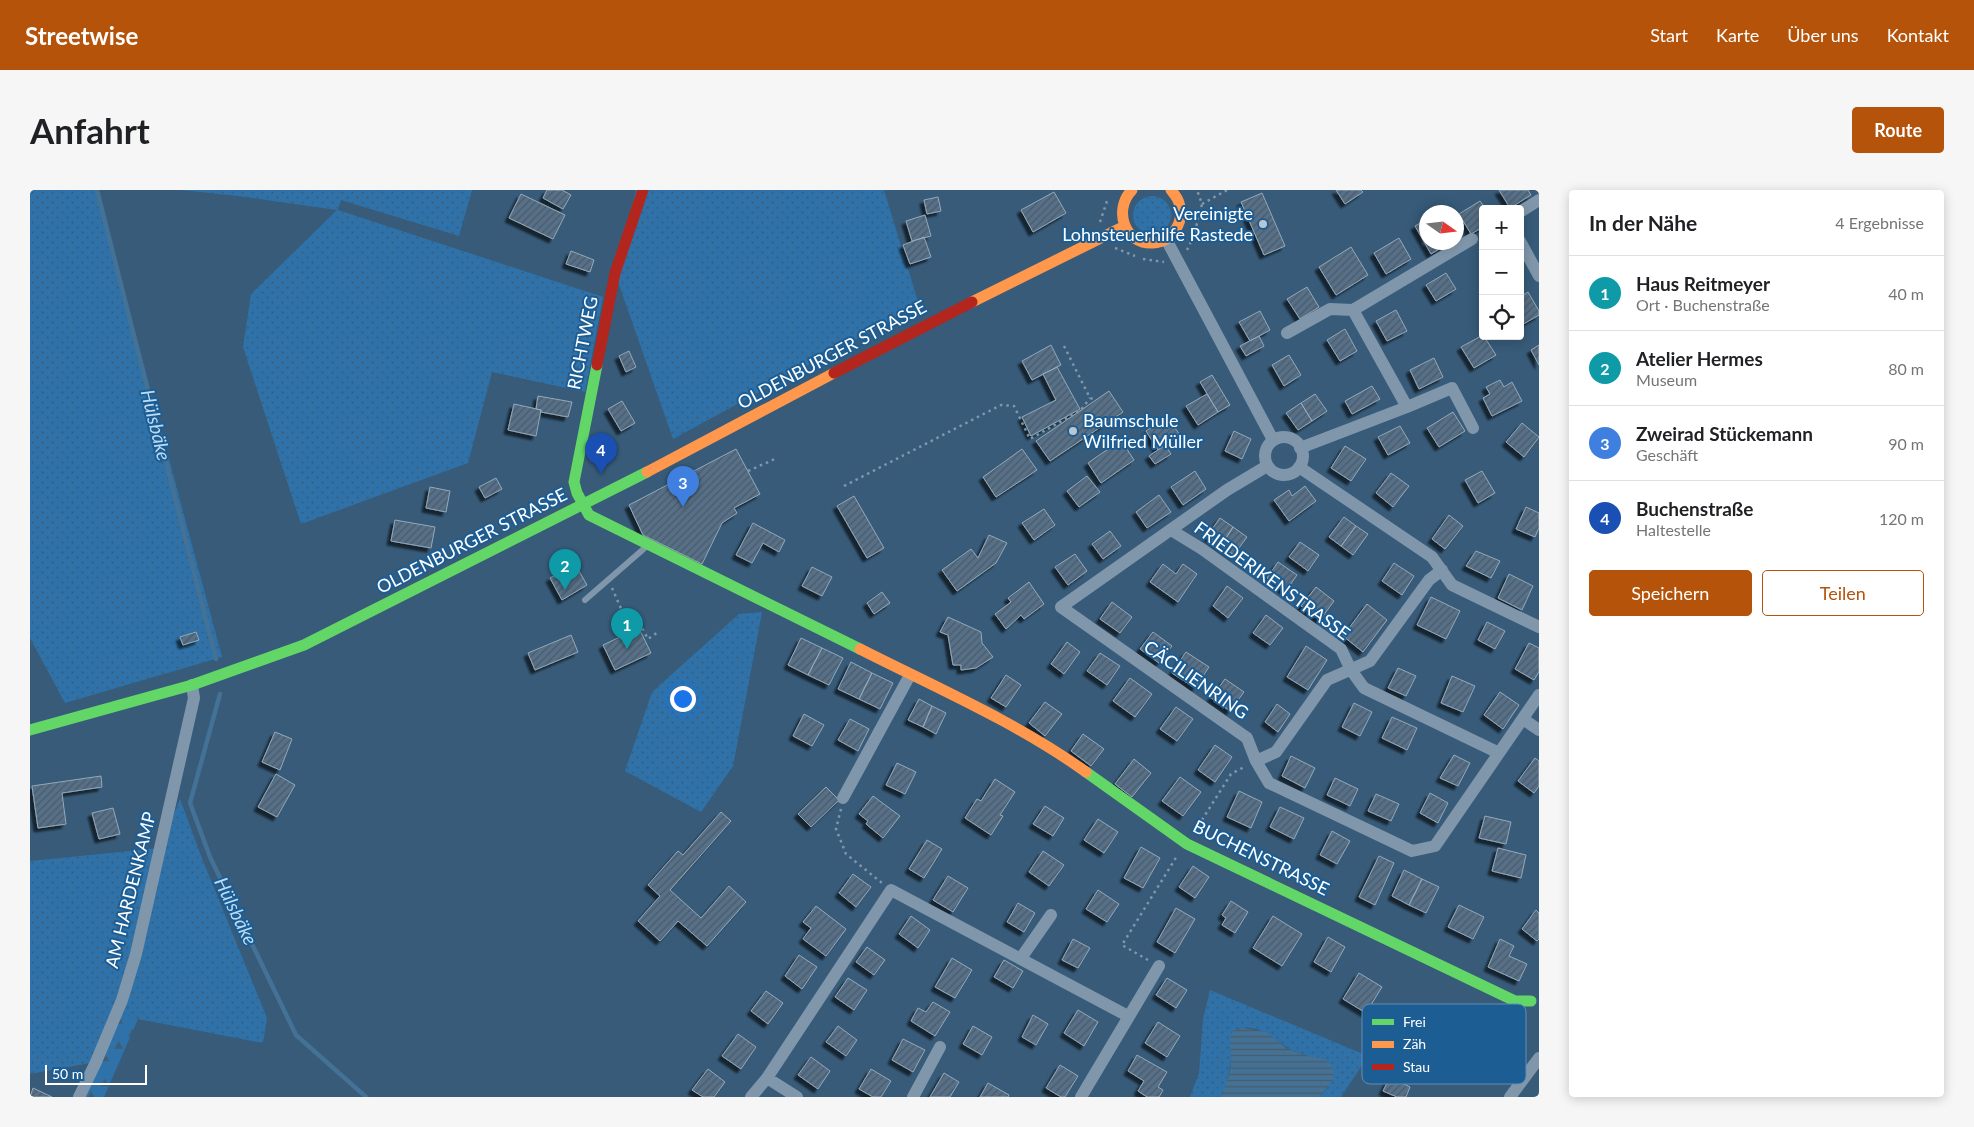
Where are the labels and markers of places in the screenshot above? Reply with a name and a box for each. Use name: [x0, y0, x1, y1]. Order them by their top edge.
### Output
place label: Vereinigte Lohnsteuerhilfe Rastede: [1062, 202, 1253, 245]
marker: Vereinigte Lohnsteuerhilfe Rastede: [1257, 218, 1269, 230]
place label: Baumschule Wilfried Müller: [1083, 409, 1203, 452]
marker: Baumschule Wilfried Müller: [1067, 425, 1079, 437]
pin: 4: [585, 433, 617, 474]
pin: 3: [667, 466, 699, 507]
pin: 2: [549, 549, 581, 590]
pin: 1: [611, 608, 643, 649]

